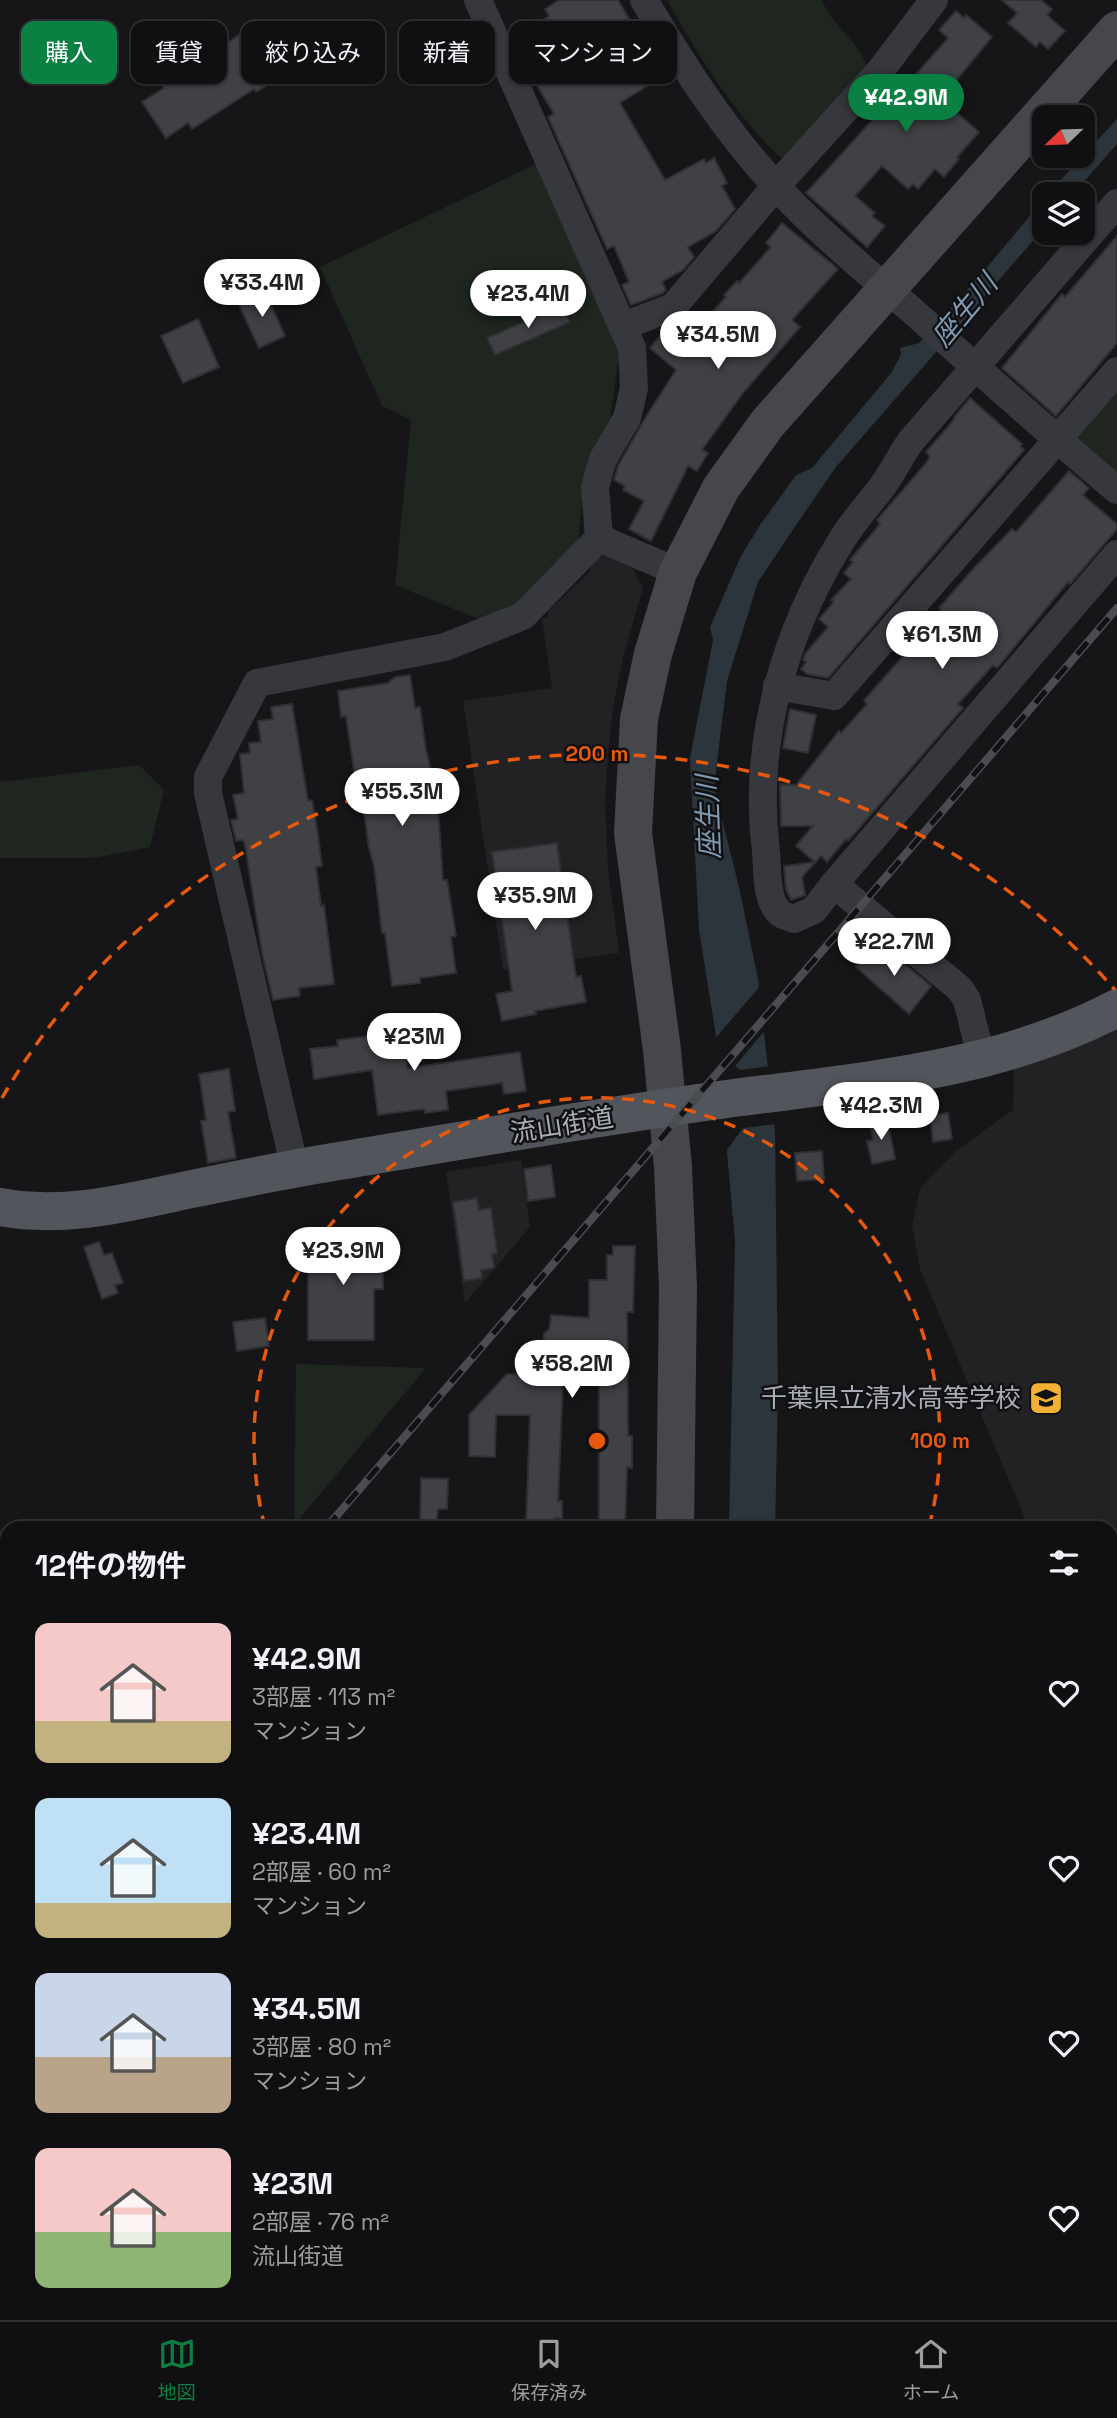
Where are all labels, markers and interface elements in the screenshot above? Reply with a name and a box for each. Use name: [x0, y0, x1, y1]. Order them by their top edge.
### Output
chip: 購入: [21, 21, 117, 84]
chip: 賃貸: [131, 21, 227, 84]
chip: 絞り込み: [241, 21, 385, 84]
chip: 新着: [399, 21, 495, 84]
chip: マンション: [509, 21, 677, 84]
pin: ¥42.9M: [849, 74, 963, 134]
text: ¥42.9M: [864, 82, 948, 112]
north arrow: [1032, 105, 1096, 168]
map controls: [1032, 105, 1095, 245]
button: layers: [1032, 182, 1095, 245]
pin: ¥33.4M: [205, 260, 319, 319]
water label: 座生川: [923, 264, 1007, 354]
text: ¥33.4M: [220, 267, 304, 297]
pin: ¥23.4M: [471, 270, 585, 330]
text: ¥23.4M: [486, 278, 570, 308]
pin: ¥34.5M: [661, 312, 775, 371]
text: ¥34.5M: [676, 319, 760, 349]
pin: ¥61.3M: [885, 612, 999, 671]
text: ¥61.3M: [902, 619, 982, 649]
text: 200 m: [566, 740, 628, 767]
pin: ¥55.3M: [345, 768, 459, 828]
water label: 座生川: [688, 771, 727, 860]
text: ¥55.3M: [361, 776, 443, 806]
pin: ¥35.9M: [478, 872, 592, 932]
text: ¥35.9M: [493, 880, 577, 910]
pin: ¥22.7M: [837, 918, 951, 978]
text: ¥22.7M: [854, 926, 934, 956]
pin: ¥23M: [373, 1014, 455, 1073]
text: ¥23M: [383, 1021, 445, 1051]
pin: ¥42.3M: [824, 1082, 938, 1142]
text: ¥42.3M: [839, 1090, 923, 1120]
street label: 流山街道: [508, 1100, 616, 1150]
pin: ¥23.9M: [286, 1228, 400, 1287]
text: ¥23.9M: [301, 1235, 385, 1265]
pin: ¥58.2M: [515, 1340, 629, 1400]
text: ¥58.2M: [531, 1348, 613, 1378]
school or university icon: 千葉県立清水高等学校: [1027, 1379, 1065, 1417]
place label: 千葉県立清水高等学校: [761, 1381, 1021, 1415]
text: 100 m: [910, 1427, 970, 1454]
centre of rings: [585, 1429, 609, 1453]
icon: filters: [1045, 1544, 1083, 1582]
text: 12件の物件: [35, 1546, 186, 1585]
text: ¥42.9M: [252, 1639, 361, 1678]
icon: home: [91, 1651, 175, 1735]
icon: heart: [1045, 1674, 1083, 1712]
text: 3部屋 · 113 m²: [252, 1682, 395, 1712]
text: マンション: [252, 1716, 367, 1746]
text: ¥23.4M: [252, 1814, 361, 1853]
icon: home: [91, 1826, 175, 1910]
icon: heart: [1045, 1849, 1083, 1887]
text: 2部屋 · 60 m²: [252, 1857, 391, 1887]
text: マンション: [252, 1891, 367, 1921]
text: ¥34.5M: [252, 1989, 361, 2028]
icon: home: [91, 2001, 175, 2085]
icon: heart: [1045, 2024, 1083, 2062]
text: 3部屋 · 80 m²: [252, 2032, 391, 2062]
text: マンション: [252, 2066, 367, 2096]
text: ¥23M: [252, 2164, 333, 2203]
icon: home: [91, 2176, 175, 2260]
icon: heart: [1045, 2199, 1083, 2237]
text: 2部屋 · 76 m²: [252, 2207, 389, 2237]
text: 流山街道: [252, 2241, 344, 2271]
tab: 地図: [158, 2335, 196, 2405]
tab: 保存済み: [511, 2335, 587, 2405]
tab: ホーム: [903, 2335, 959, 2405]

